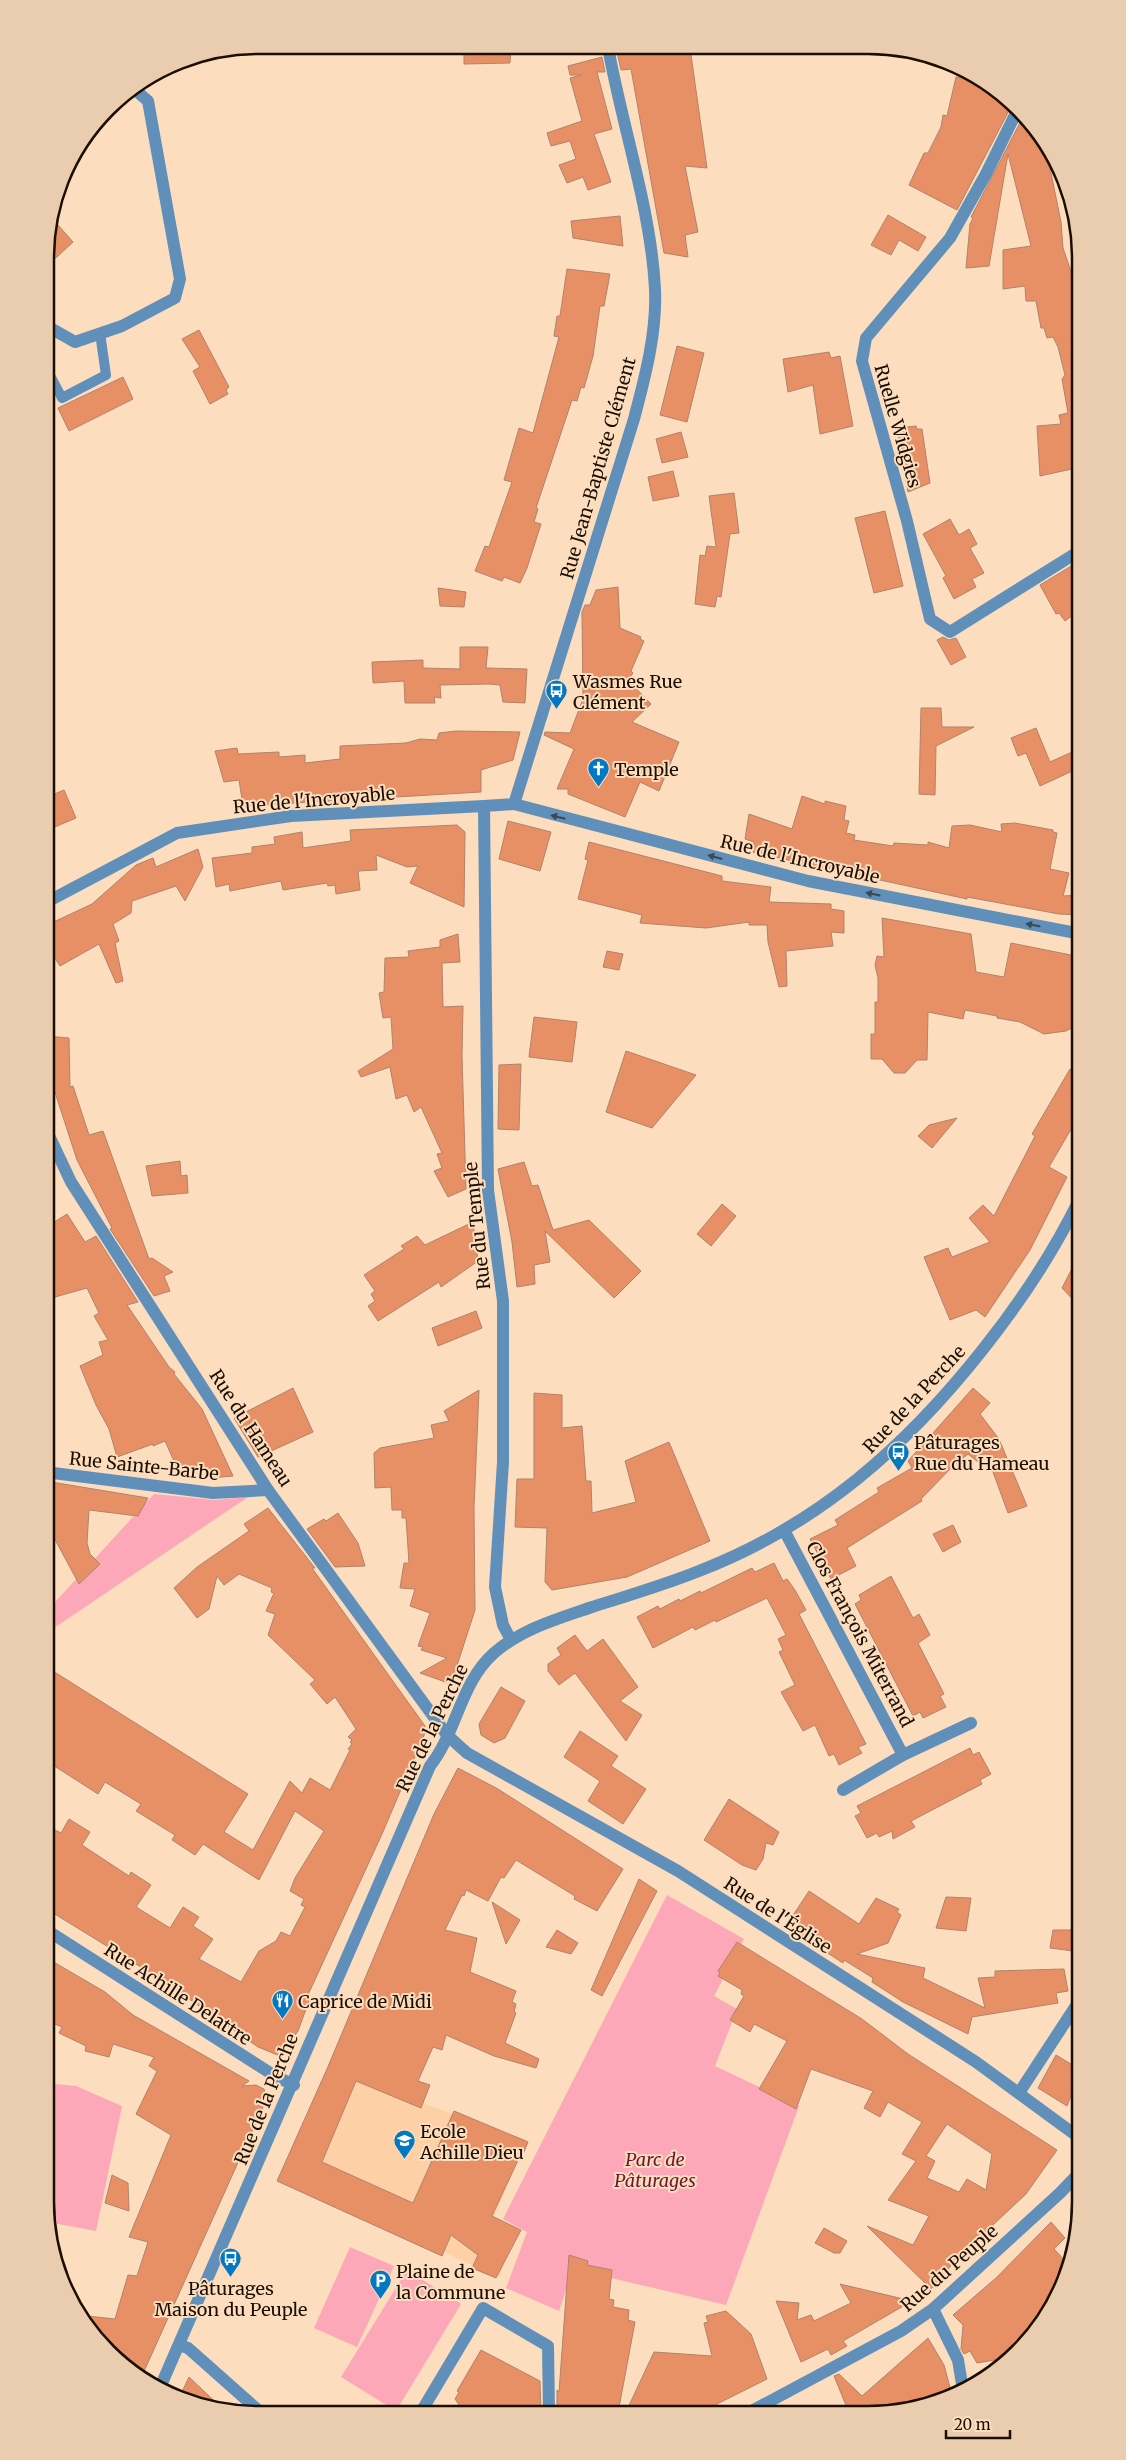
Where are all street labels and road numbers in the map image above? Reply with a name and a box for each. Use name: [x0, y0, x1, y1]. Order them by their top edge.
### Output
street label: Rue Jean-Baptiste Clément: [555, 354, 641, 582]
street label: Ruelle Widgies: [869, 362, 927, 491]
street label: Rue de l'Incroyable: [232, 781, 396, 819]
street label: Rue de l'Incroyable: [718, 829, 882, 889]
street label: Rue du Temple: [459, 1161, 495, 1291]
street label: Rue de la Perche: [858, 1340, 970, 1458]
street label: Rue du Hameau: [204, 1365, 298, 1491]
street label: Rue Sainte-Barbe: [68, 1447, 220, 1485]
street label: Clos François Miterrand: [801, 1537, 919, 1731]
street label: Rue de la Perche: [391, 1660, 473, 1796]
street label: Rue de l'Église: [720, 1872, 836, 1958]
street label: Rue Achille Delattre: [100, 1938, 256, 2050]
street label: Rue de la Perche: [229, 2030, 303, 2168]
street label: Rue du Peuple: [896, 2220, 1002, 2316]

